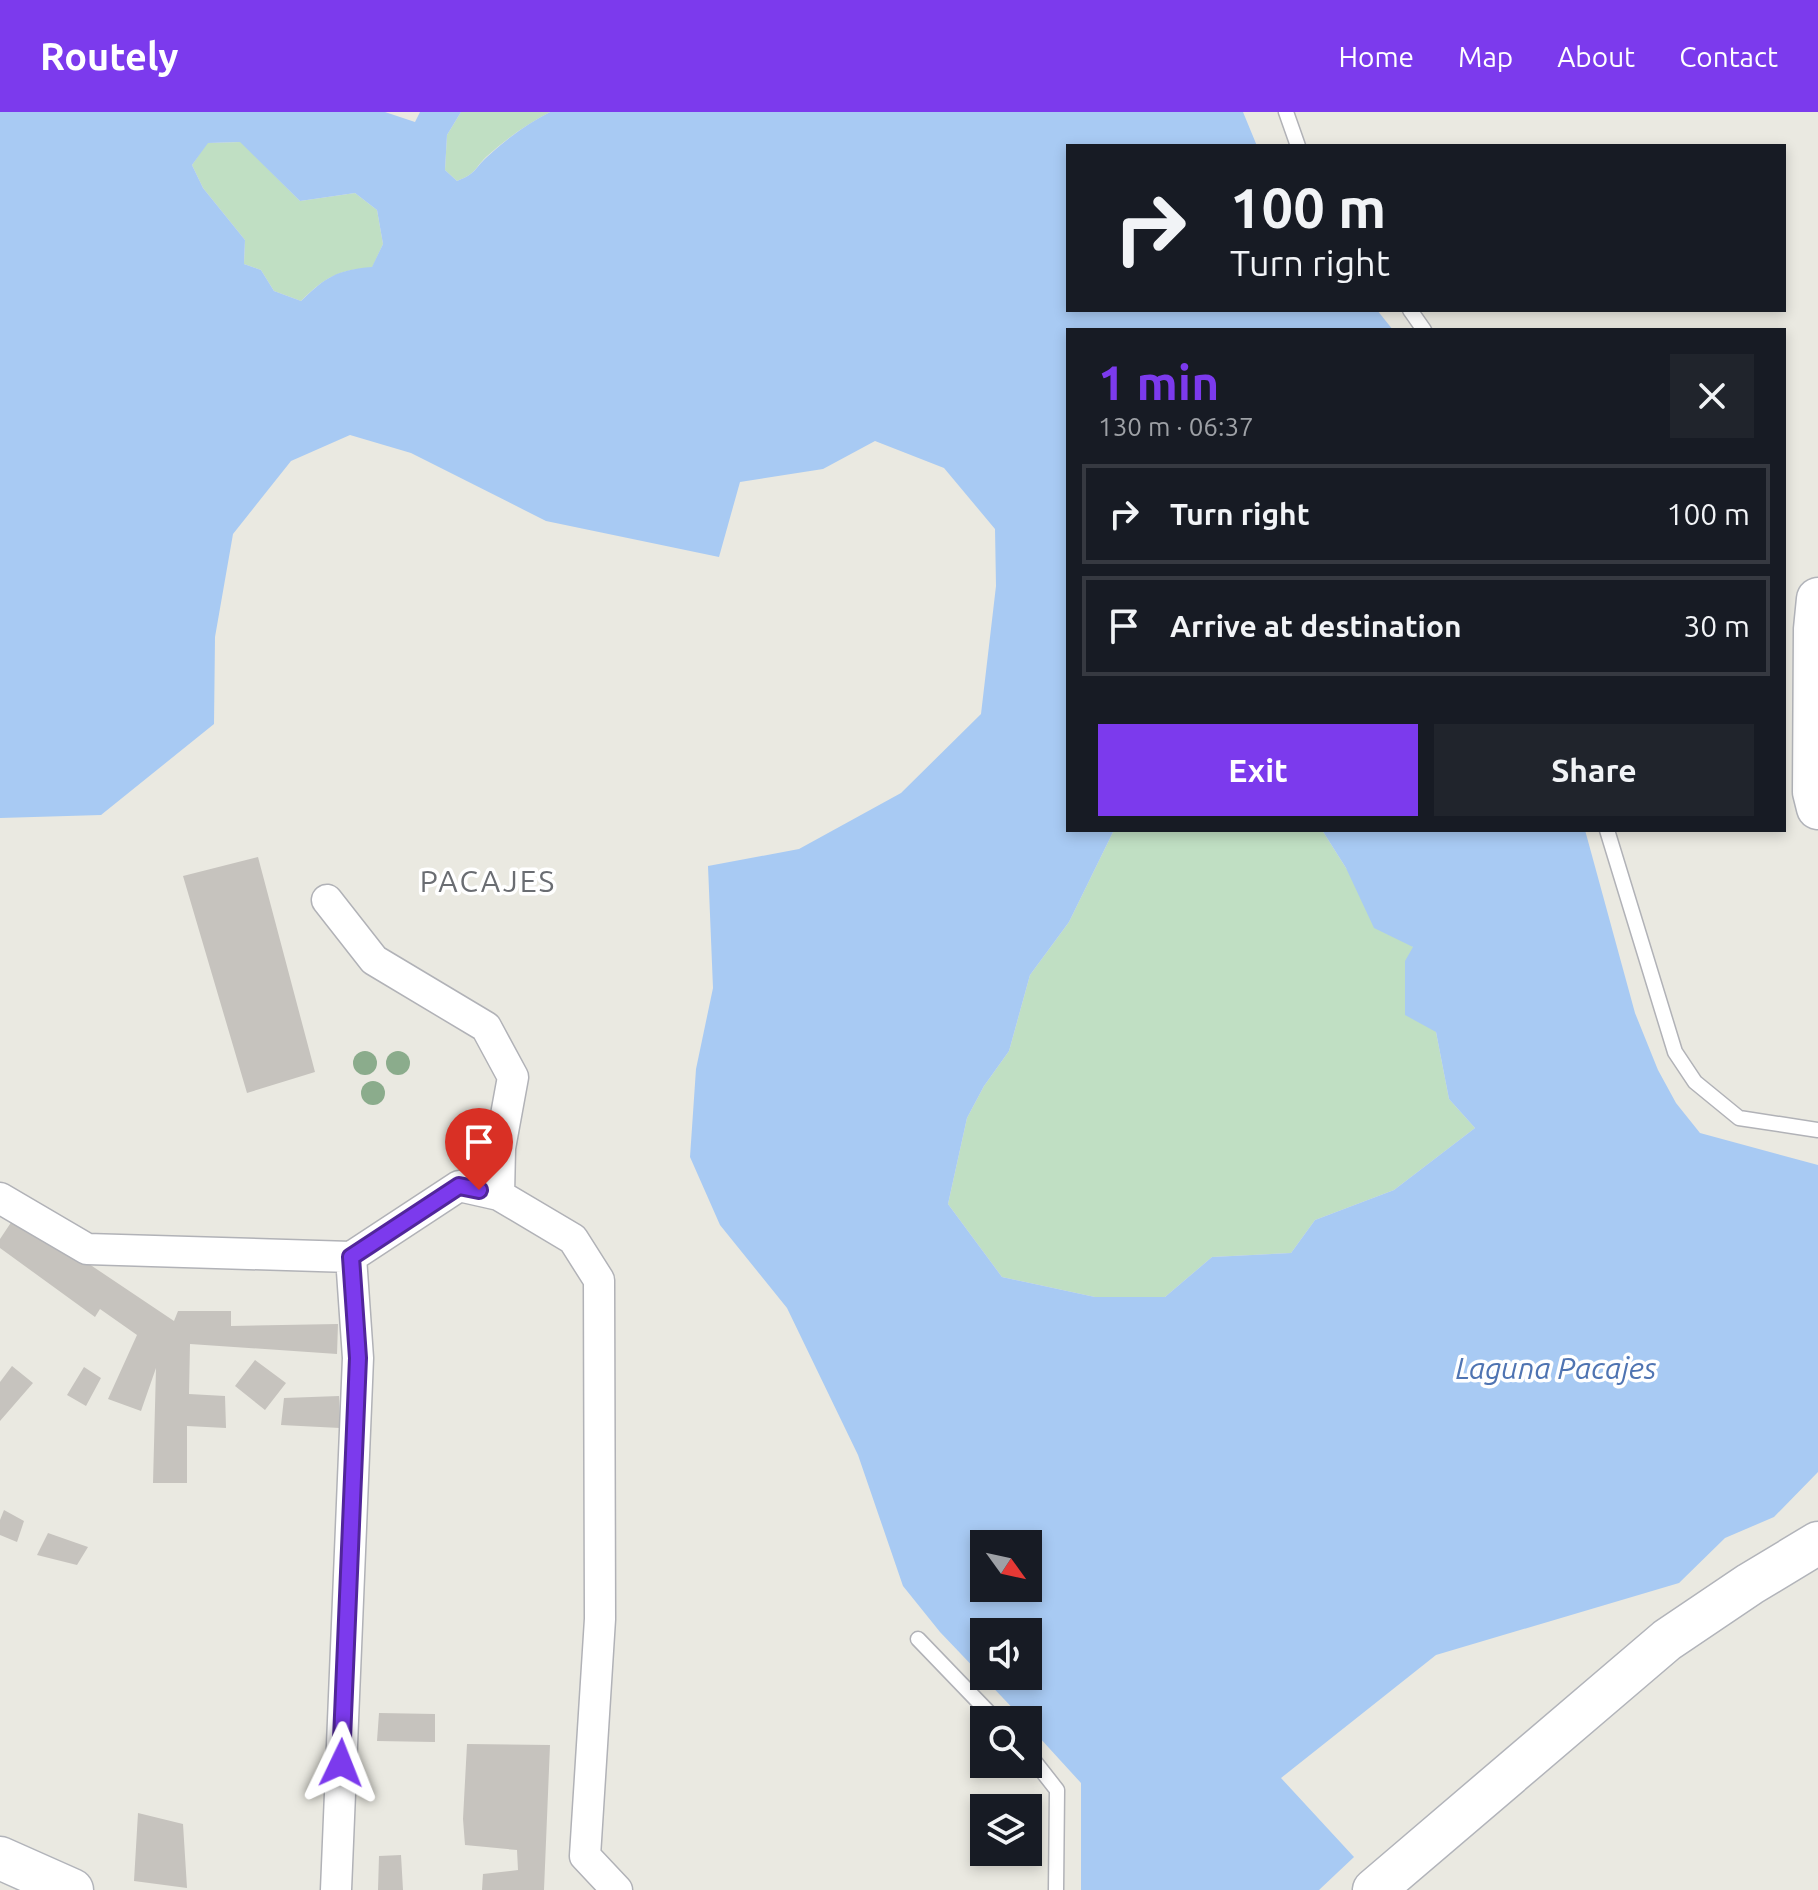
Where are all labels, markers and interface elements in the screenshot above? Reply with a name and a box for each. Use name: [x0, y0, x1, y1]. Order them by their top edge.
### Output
text: Routely: [40, 35, 178, 77]
text: Home: [1339, 41, 1414, 72]
text: Map: [1458, 41, 1513, 72]
text: About: [1557, 41, 1635, 72]
text: Contact: [1679, 41, 1778, 72]
icon: right: [1098, 176, 1202, 280]
text: 100 m: [1230, 176, 1386, 239]
text: Turn right: [1230, 242, 1390, 283]
button: close: [1670, 354, 1754, 438]
text: 1 min: [1098, 355, 1219, 409]
text: 130 m · 06:37: [1098, 412, 1254, 441]
icon: right: [1102, 492, 1146, 536]
text: Turn right: [1170, 497, 1310, 531]
text: 100 m: [1666, 497, 1750, 531]
icon: arrive: [1102, 604, 1146, 648]
text: Arrive at destination: [1170, 609, 1462, 643]
text: 30 m: [1683, 609, 1750, 643]
button: Exit: [1098, 724, 1418, 816]
button: Share: [1434, 724, 1754, 816]
district label: PACAJES: [420, 864, 556, 898]
pin: [445, 1108, 513, 1190]
icon: arrive: [457, 1120, 501, 1164]
water label: Laguna Pacajes: [1456, 1351, 1657, 1385]
north arrow: [970, 1530, 1042, 1602]
map controls: [970, 1530, 1042, 1866]
button: sound: [970, 1618, 1042, 1690]
button: search: [970, 1706, 1042, 1778]
position arrow: [299, 1721, 383, 1805]
button: layers: [970, 1794, 1042, 1866]

